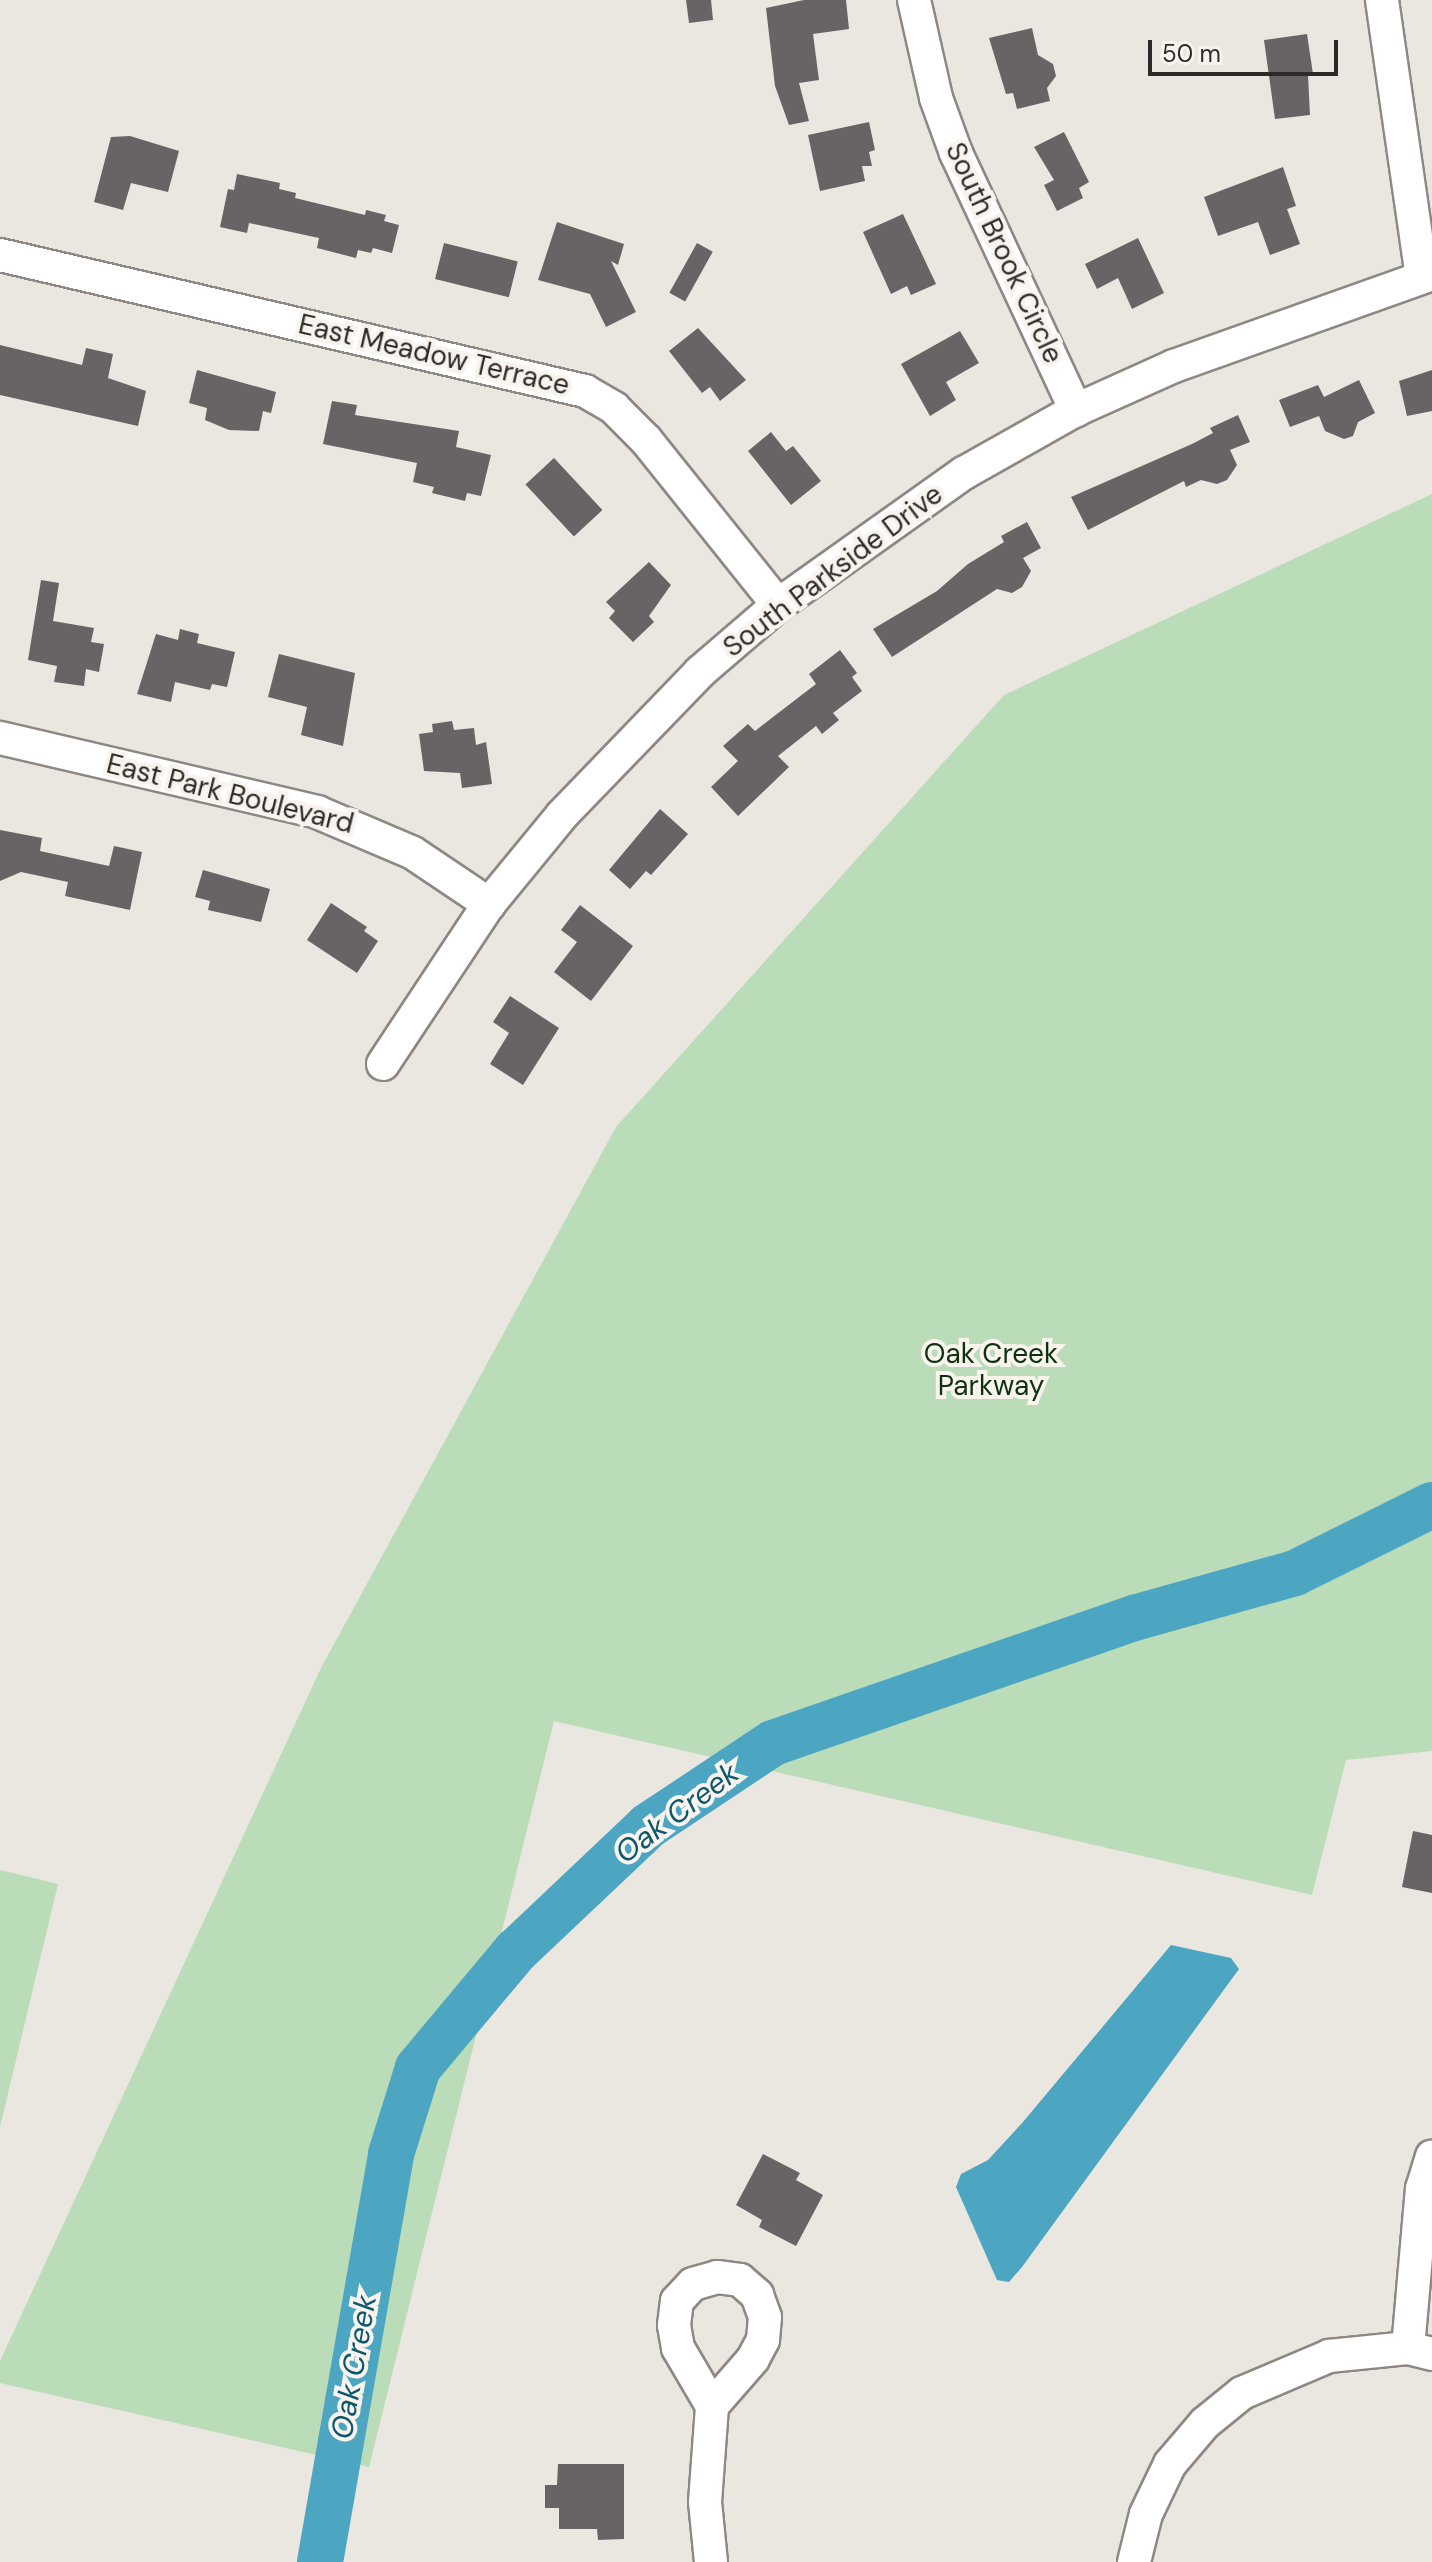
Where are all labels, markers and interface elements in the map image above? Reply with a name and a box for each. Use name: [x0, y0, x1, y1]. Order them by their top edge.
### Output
scale bar: [1152, 24, 1342, 74]
text: 50 m: [1162, 38, 1221, 69]
street label: South Brook Circle: [938, 137, 1070, 369]
street label: East Meadow Terrace: [295, 307, 573, 403]
street label: South Parkside Drive: [717, 478, 949, 664]
street label: East Park Boulevard: [103, 747, 357, 841]
park label: Oak Creek Parkway: [924, 1337, 1058, 1403]
water label: Oak Creek: [608, 1755, 746, 1871]
water label: Oak Creek: [324, 2292, 384, 2442]

